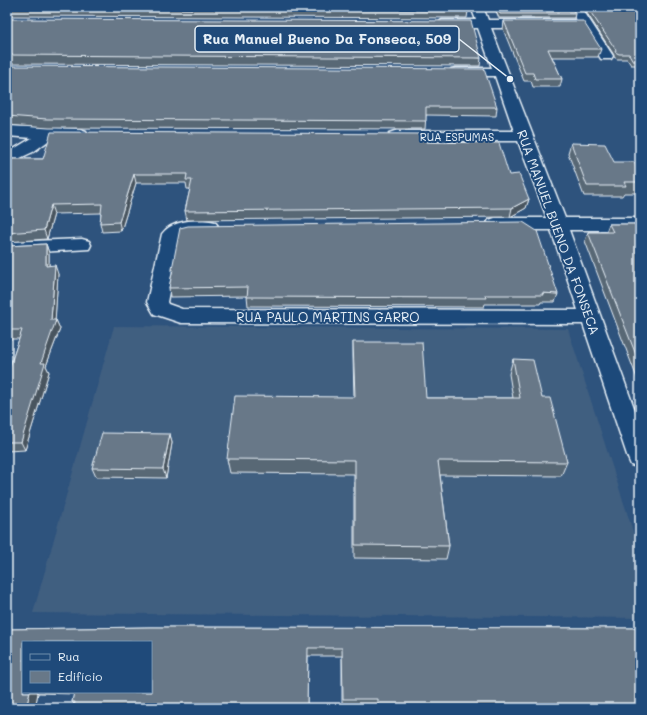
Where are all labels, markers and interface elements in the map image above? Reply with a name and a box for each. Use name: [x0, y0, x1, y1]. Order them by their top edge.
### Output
callout: Rua Manuel Bueno Da Fonseca, 509: [195, 26, 459, 52]
text: Rua Manuel Bueno Da Fonseca, 509: [203, 29, 452, 48]
street label: RUA MANUEL BUENO DA FONSECA: [514, 127, 604, 337]
street label: RUA ESPUMAS: [420, 129, 494, 144]
street label: RUA PAULO MARTINS GARRO: [236, 308, 420, 325]
legend: [22, 641, 152, 693]
text: Rua: [58, 648, 80, 664]
text: Edifício: [58, 668, 102, 684]

